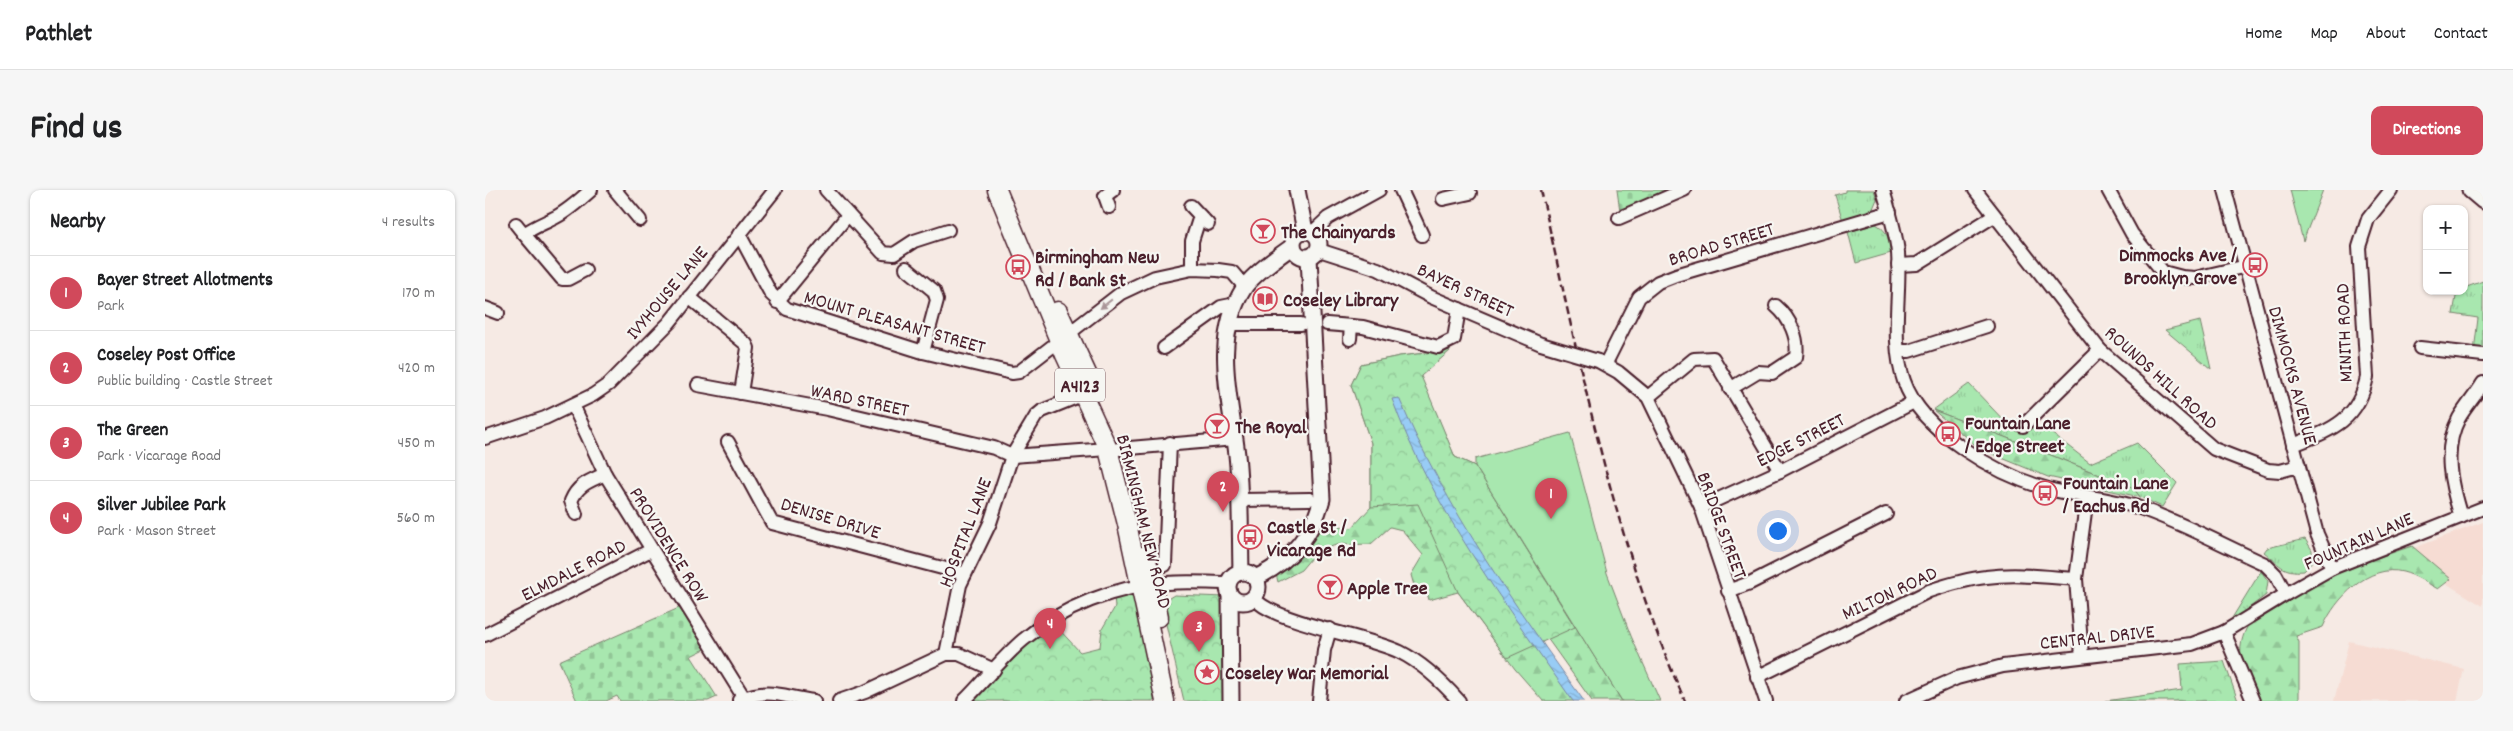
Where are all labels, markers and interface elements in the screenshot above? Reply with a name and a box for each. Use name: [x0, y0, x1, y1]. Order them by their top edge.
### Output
text: Pathlet: [25, 18, 92, 52]
text: Home: [2245, 22, 2282, 47]
text: Map: [2310, 22, 2338, 47]
text: About: [2366, 22, 2406, 47]
text: Contact: [2434, 22, 2488, 47]
text: Find us: [30, 105, 122, 155]
button: Directions: [2371, 106, 2483, 155]
map controls: [2423, 205, 2468, 295]
button: +: [2423, 205, 2468, 250]
text: Nearby: [50, 208, 105, 238]
text: 4 results: [382, 211, 435, 234]
street label: BROAD STREET: [1666, 217, 1778, 275]
bar icon: The Chainyards: [1250, 218, 1276, 244]
place label: The Chainyards: [1281, 220, 1396, 248]
street label: IVYHOUSE LANE: [621, 241, 716, 347]
place label: Dimmocks Ave / Brooklyn Grove: [2119, 243, 2237, 294]
place label: Birmingham New Rd / Bank St: [1035, 245, 1159, 296]
button: −: [2423, 250, 2468, 295]
bus stop icon: Dimmocks Ave / Brooklyn Grove: [2242, 252, 2268, 278]
bus stop icon: Birmingham New Rd / Bank St: [1005, 254, 1031, 280]
street label: BAYER STREET: [1412, 257, 1518, 326]
text: Bayer Street Allotments: [97, 268, 273, 295]
text: 1: [64, 282, 68, 305]
text: 170 m: [402, 282, 435, 305]
street label: MINITH ROAD: [2330, 283, 2362, 383]
street label: MOUNT PLEASANT STREET: [800, 285, 988, 363]
library icon: Coseley Library: [1252, 286, 1278, 312]
place label: Coseley Library: [1283, 288, 1399, 316]
text: Park: [97, 295, 124, 318]
one-way arrow: [1099, 299, 1113, 309]
street label: DIMMOCKS AVENUE: [2259, 303, 2323, 448]
street label: ROUNDS HILL ROAD: [2097, 321, 2223, 438]
text: Coseley Post Office: [97, 343, 235, 370]
text: 2: [63, 357, 70, 380]
text: 420 m: [398, 357, 435, 380]
road number: A4123: [1055, 368, 1105, 402]
text: Public building · Castle Street: [97, 370, 273, 393]
street label: WARD STREET: [808, 378, 911, 426]
street label: EDGE STREET: [1752, 407, 1850, 476]
place label: Fountain Lane / Edge Street: [1964, 411, 2071, 462]
bar icon: The Royal: [1204, 413, 1230, 439]
place label: The Royal: [1235, 415, 1307, 443]
text: The Green: [97, 418, 168, 445]
bus stop icon: Fountain Lane / Edge Street: [1935, 421, 1961, 447]
text: 3: [62, 432, 70, 455]
text: 450 m: [398, 432, 435, 455]
street label: BIRMINGHAM NEW ROAD: [1107, 432, 1177, 612]
text: Park · Vicarage Road: [97, 445, 221, 468]
street label: BRIDGE STREET: [1688, 469, 1753, 584]
pin: 2: [1207, 471, 1239, 512]
place label: Fountain Lane / Eachus Rd: [2062, 471, 2169, 522]
street label: HOSPITAL LANE: [933, 474, 1001, 592]
pin: 1: [1535, 478, 1567, 519]
bus stop icon: Fountain Lane / Eachus Rd: [2032, 480, 2058, 506]
street label: PROVIDENCE ROW: [621, 482, 714, 609]
street label: DENISE DRIVE: [777, 491, 883, 548]
text: Silver Jubilee Park: [97, 493, 226, 520]
street label: FOUNTAIN LANE: [2300, 506, 2419, 579]
text: 4: [63, 507, 69, 530]
text: 560 m: [396, 507, 435, 530]
place label: Castle St / Vicarage Rd: [1267, 515, 1356, 566]
your location: [1765, 518, 1791, 544]
text: Park · Mason Street: [97, 520, 216, 543]
bus stop icon: Castle St / Vicarage Rd: [1237, 524, 1263, 550]
street label: ELMDALE ROAD: [517, 533, 632, 610]
street label: MILTON ROAD: [1838, 560, 1943, 629]
bar icon: Apple Tree: [1317, 574, 1343, 600]
place label: Apple Tree: [1347, 576, 1428, 604]
pin: 4: [1034, 608, 1066, 649]
pin: 3: [1183, 611, 1215, 652]
street label: CENTRAL DRIVE: [2039, 619, 2156, 659]
place icon: Coseley War Memorial: [1194, 659, 1220, 685]
place label: Coseley War Memorial: [1225, 661, 1389, 689]

